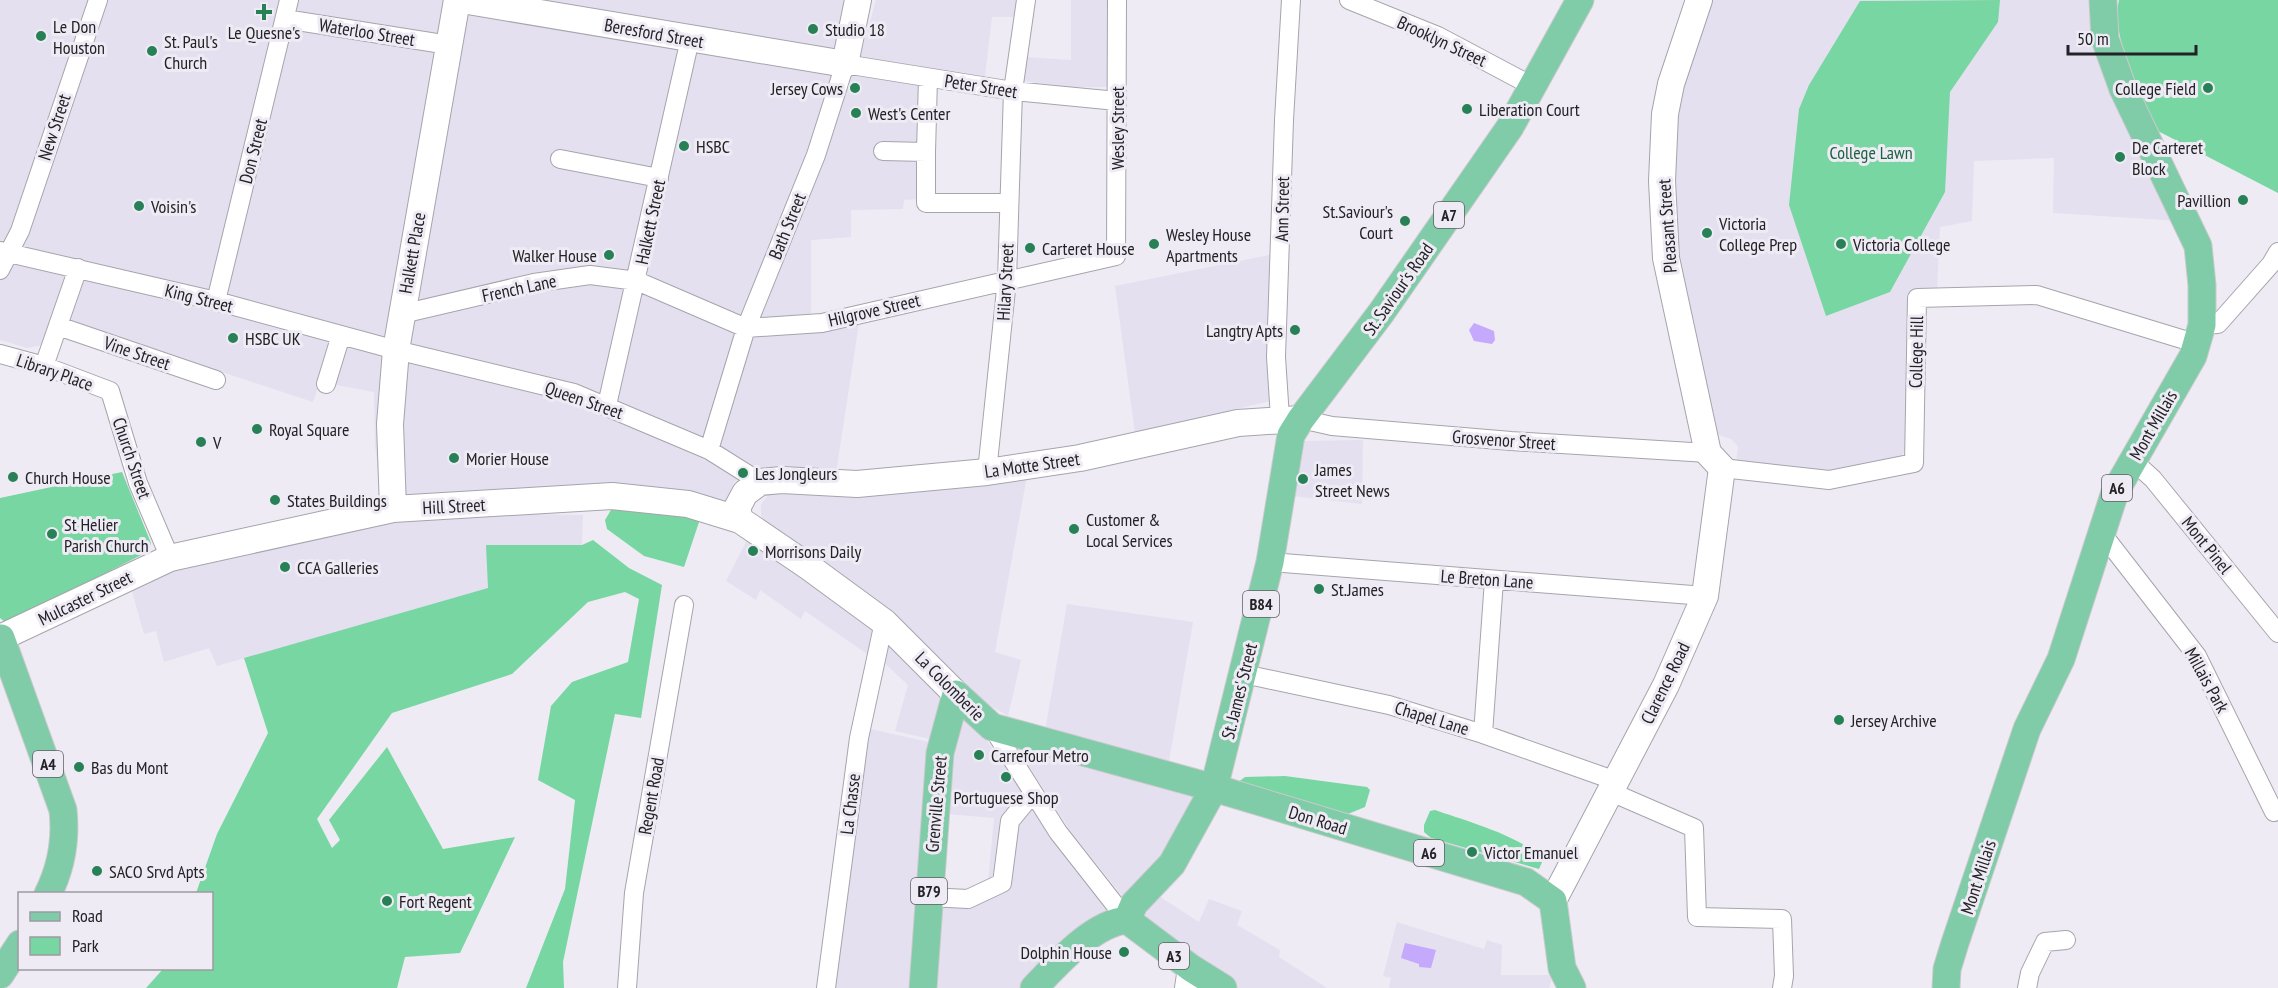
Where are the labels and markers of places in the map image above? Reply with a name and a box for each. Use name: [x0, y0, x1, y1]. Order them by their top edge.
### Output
marker: Le Quesne's: [257, 5, 271, 19]
place label: Le Don Houston: [53, 15, 105, 59]
place label: Studio 18: [825, 18, 885, 41]
place label: Le Quesne's: [228, 21, 300, 44]
marker: Studio 18: [806, 22, 820, 36]
marker: Le Don Houston: [34, 29, 48, 43]
place label: St. Paul's Church: [164, 30, 218, 74]
marker: St. Paul's Church: [145, 44, 159, 58]
place label: Jersey Cows: [770, 77, 843, 100]
place label: College Field: [2115, 77, 2196, 100]
marker: Jersey Cows: [848, 81, 862, 95]
marker: College Field: [2201, 81, 2215, 95]
place label: Liberation Court: [1479, 98, 1580, 121]
place label: West's Center: [868, 102, 950, 125]
marker: Liberation Court: [1460, 102, 1474, 116]
marker: West's Center: [849, 106, 863, 120]
place label: HSBC: [696, 135, 730, 158]
place label: De Carteret Block: [2132, 136, 2203, 180]
marker: HSBC: [677, 139, 691, 153]
marker: De Carteret Block: [2113, 150, 2127, 164]
place label: Pavillion: [2177, 189, 2231, 212]
marker: Pavillion: [2236, 193, 2250, 207]
place label: Voisin's: [150, 195, 196, 218]
marker: Voisin's: [132, 199, 146, 213]
place label: St.Saviour's Court: [1322, 200, 1393, 244]
place label: Victoria College Prep: [1718, 212, 1797, 256]
marker: St.Saviour's Court: [1398, 214, 1412, 228]
place label: Wesley House Apartments: [1166, 223, 1251, 267]
marker: Victoria College Prep: [1700, 226, 1714, 240]
place label: Victoria College: [1852, 233, 1951, 256]
place label: Carteret House: [1042, 237, 1135, 260]
marker: Wesley House Apartments: [1147, 237, 1161, 251]
marker: Victoria College: [1834, 237, 1848, 251]
marker: Carteret House: [1023, 241, 1037, 255]
place label: Walker House: [512, 244, 597, 267]
marker: Walker House: [602, 248, 616, 262]
place label: Langtry Apts: [1206, 319, 1283, 342]
marker: Langtry Apts: [1288, 323, 1302, 337]
place label: HSBC UK: [245, 327, 301, 350]
marker: HSBC UK: [226, 331, 240, 345]
place label: Royal Square: [269, 418, 349, 441]
marker: Royal Square: [250, 422, 264, 436]
place label: V: [212, 431, 222, 454]
marker: V: [194, 435, 208, 449]
place label: Morier House: [466, 447, 549, 470]
marker: Morier House: [447, 451, 461, 465]
place label: James Street News: [1314, 458, 1390, 502]
place label: Les Jongleurs: [755, 462, 837, 485]
place label: Church House: [25, 466, 111, 489]
marker: Les Jongleurs: [736, 466, 750, 480]
marker: Church House: [6, 470, 20, 484]
marker: James Street News: [1296, 472, 1310, 486]
place label: States Buildings: [287, 489, 387, 512]
marker: States Buildings: [268, 493, 282, 507]
place label: Customer & Local Services: [1086, 508, 1173, 552]
place label: St Helier Parish Church: [64, 513, 149, 557]
marker: Customer & Local Services: [1067, 522, 1081, 536]
marker: St Helier Parish Church: [45, 527, 59, 541]
place label: Morrisons Daily: [765, 540, 861, 563]
marker: Morrisons Daily: [746, 544, 760, 558]
place label: CCA Galleries: [297, 556, 379, 579]
marker: CCA Galleries: [278, 560, 292, 574]
place label: St.James: [1331, 578, 1384, 601]
marker: St.James: [1312, 582, 1326, 596]
place label: Jersey Archive: [1850, 709, 1937, 732]
marker: Jersey Archive: [1832, 713, 1846, 727]
place label: Carrefour Metro: [991, 744, 1089, 767]
marker: Carrefour Metro: [972, 748, 986, 762]
place label: Bas du Mont: [91, 756, 168, 779]
marker: Bas du Mont: [72, 760, 86, 774]
marker: Portuguese Shop: [999, 770, 1013, 784]
place label: Portuguese Shop: [953, 786, 1059, 809]
place label: Victor Emanuel: [1483, 841, 1579, 864]
marker: Victor Emanuel: [1465, 845, 1479, 859]
place label: SACO Srvd Apts: [109, 860, 205, 883]
marker: SACO Srvd Apts: [90, 864, 104, 878]
place label: Fort Regent: [399, 890, 472, 913]
marker: Fort Regent: [380, 894, 394, 908]
place label: Dolphin House: [1020, 941, 1112, 964]
marker: Dolphin House: [1117, 945, 1131, 959]

